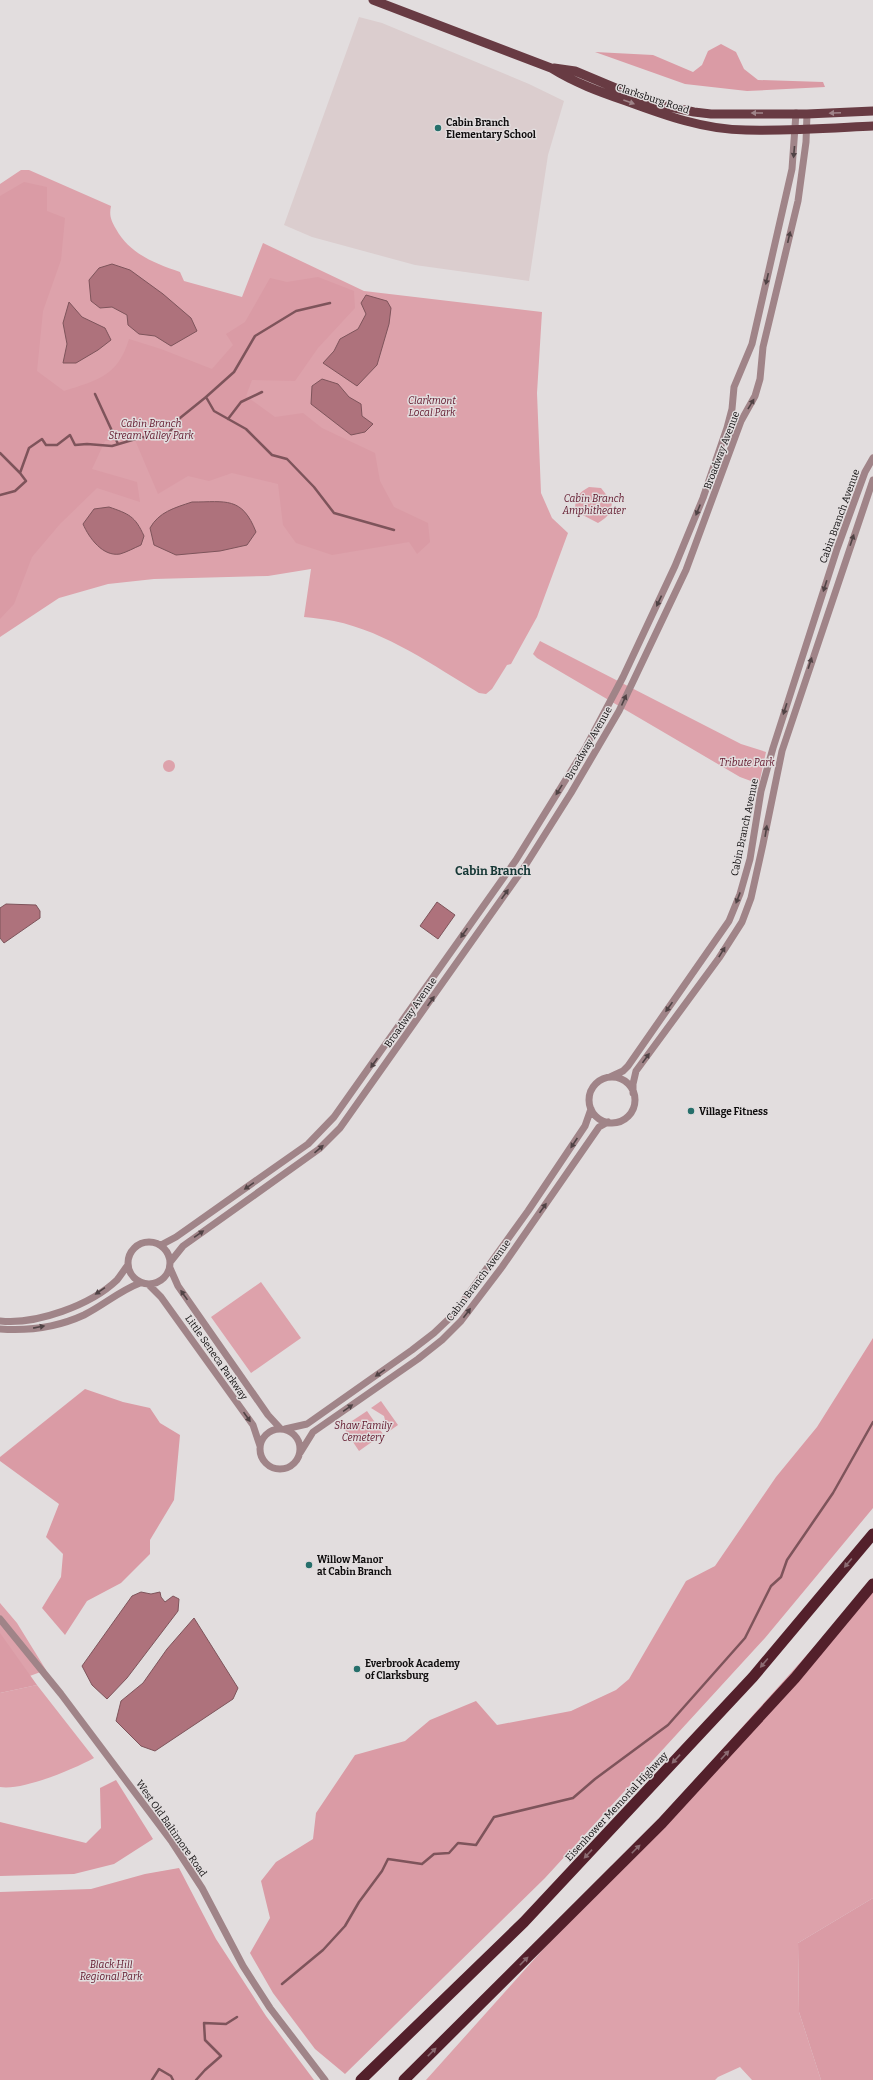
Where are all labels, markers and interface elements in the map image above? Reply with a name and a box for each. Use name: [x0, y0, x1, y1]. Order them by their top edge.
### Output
street label: Clarksburg Road: [615, 81, 691, 116]
one-way arrow: [623, 99, 635, 105]
one-way arrow: [829, 109, 841, 116]
one-way arrow: [750, 110, 763, 116]
place label: Cabin Branch Elementary School: [446, 117, 536, 141]
marker: Cabin Branch Elementary School: [433, 123, 443, 133]
one-way arrow: [790, 146, 797, 158]
one-way arrow: [787, 231, 793, 243]
one-way arrow: [763, 273, 769, 285]
park label: Clarkmont Local Park: [408, 395, 456, 419]
one-way arrow: [748, 398, 755, 410]
street label: Broadway Avenue: [701, 410, 742, 491]
park label: Cabin Branch Stream Valley Park: [108, 418, 194, 442]
street label: Cabin Branch Avenue: [817, 468, 863, 565]
park label: Cabin Branch Amphitheater: [562, 493, 626, 517]
one-way arrow: [694, 504, 700, 516]
one-way arrow: [849, 534, 855, 546]
one-way arrow: [822, 580, 828, 592]
one-way arrow: [656, 595, 662, 607]
one-way arrow: [808, 657, 814, 669]
one-way arrow: [621, 694, 627, 705]
one-way arrow: [782, 704, 788, 716]
street label: Broadway Avenue: [563, 705, 615, 782]
park label: Tribute Park: [719, 757, 775, 769]
street label: Cabin Branch Avenue: [729, 777, 761, 877]
one-way arrow: [556, 784, 563, 796]
one-way arrow: [763, 825, 769, 837]
district label: Cabin Branch: [455, 864, 531, 878]
one-way arrow: [501, 889, 509, 899]
one-way arrow: [735, 892, 741, 904]
one-way arrow: [460, 928, 468, 939]
one-way arrow: [719, 946, 726, 958]
street label: Broadway Avenue: [382, 975, 439, 1050]
one-way arrow: [426, 995, 435, 1006]
one-way arrow: [665, 1002, 673, 1012]
one-way arrow: [642, 1052, 650, 1063]
one-way arrow: [370, 1058, 378, 1068]
marker: Village Fitness: [686, 1106, 696, 1116]
place label: Village Fitness: [699, 1106, 768, 1118]
one-way arrow: [570, 1138, 578, 1149]
one-way arrow: [314, 1144, 324, 1153]
one-way arrow: [244, 1182, 255, 1190]
one-way arrow: [539, 1203, 547, 1214]
one-way arrow: [193, 1230, 204, 1238]
street label: Cabin Branch Avenue: [444, 1237, 513, 1324]
one-way arrow: [95, 1287, 105, 1295]
one-way arrow: [180, 1290, 188, 1300]
one-way arrow: [463, 1308, 471, 1319]
street label: Little Seneca Parkway: [182, 1313, 250, 1403]
one-way arrow: [33, 1324, 45, 1330]
one-way arrow: [374, 1369, 385, 1377]
one-way arrow: [343, 1404, 353, 1412]
one-way arrow: [243, 1412, 251, 1423]
park label: Shaw Family Cemetery: [334, 1420, 393, 1444]
place label: Willow Manor at Cabin Branch: [317, 1554, 392, 1578]
one-way arrow: [843, 1558, 852, 1569]
marker: Willow Manor at Cabin Branch: [304, 1560, 314, 1570]
place label: Everbrook Academy of Clarksburg: [365, 1658, 460, 1682]
one-way arrow: [760, 1658, 769, 1668]
marker: Everbrook Academy of Clarksburg: [352, 1664, 362, 1674]
street label: Eisenhower Memorial Highway: [563, 1749, 671, 1864]
one-way arrow: [720, 1750, 729, 1759]
one-way arrow: [672, 1754, 681, 1764]
street label: West Old Baltimore Road: [133, 1778, 209, 1879]
one-way arrow: [631, 1844, 641, 1854]
one-way arrow: [583, 1849, 592, 1859]
one-way arrow: [519, 1956, 529, 1966]
park label: Black Hill Regional Park: [80, 1959, 143, 1983]
one-way arrow: [427, 2048, 437, 2057]

